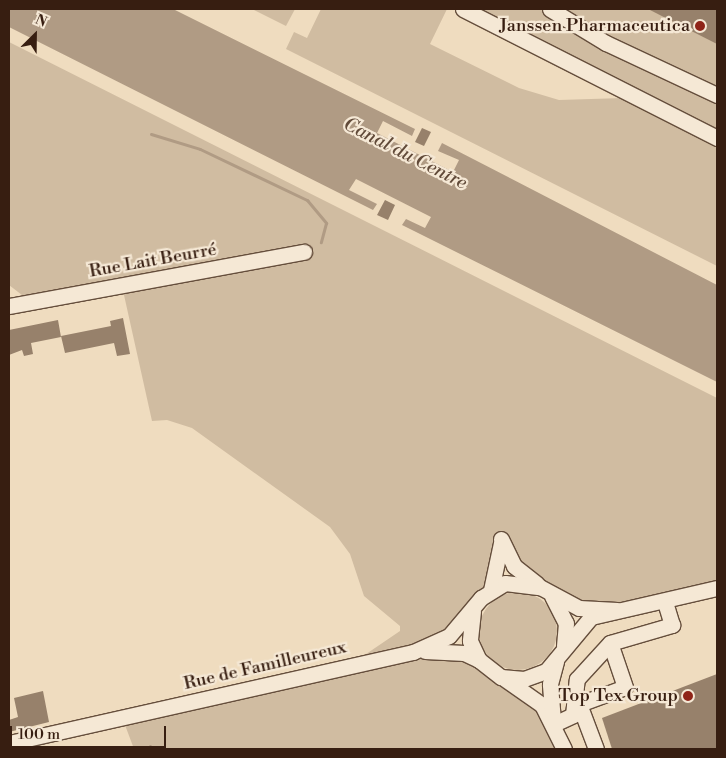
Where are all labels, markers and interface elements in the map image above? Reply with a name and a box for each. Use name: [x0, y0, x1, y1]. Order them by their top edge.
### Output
north arrow: [10, 10, 60, 60]
text: N: [32, 11, 49, 32]
place label: Janssen Pharmaceutica: [499, 15, 690, 37]
marker: Janssen Pharmaceutica: [694, 20, 706, 32]
water label: Canal du Centre: [339, 113, 471, 195]
street label: Rue Lait Beurré: [88, 239, 218, 283]
street label: Rue de Familleureux: [182, 637, 348, 695]
place label: Top Tex Group: [558, 685, 678, 707]
marker: Top Tex Group: [682, 690, 694, 702]
scale bar: [12, 716, 169, 748]
text: 100 m: [18, 725, 60, 744]

